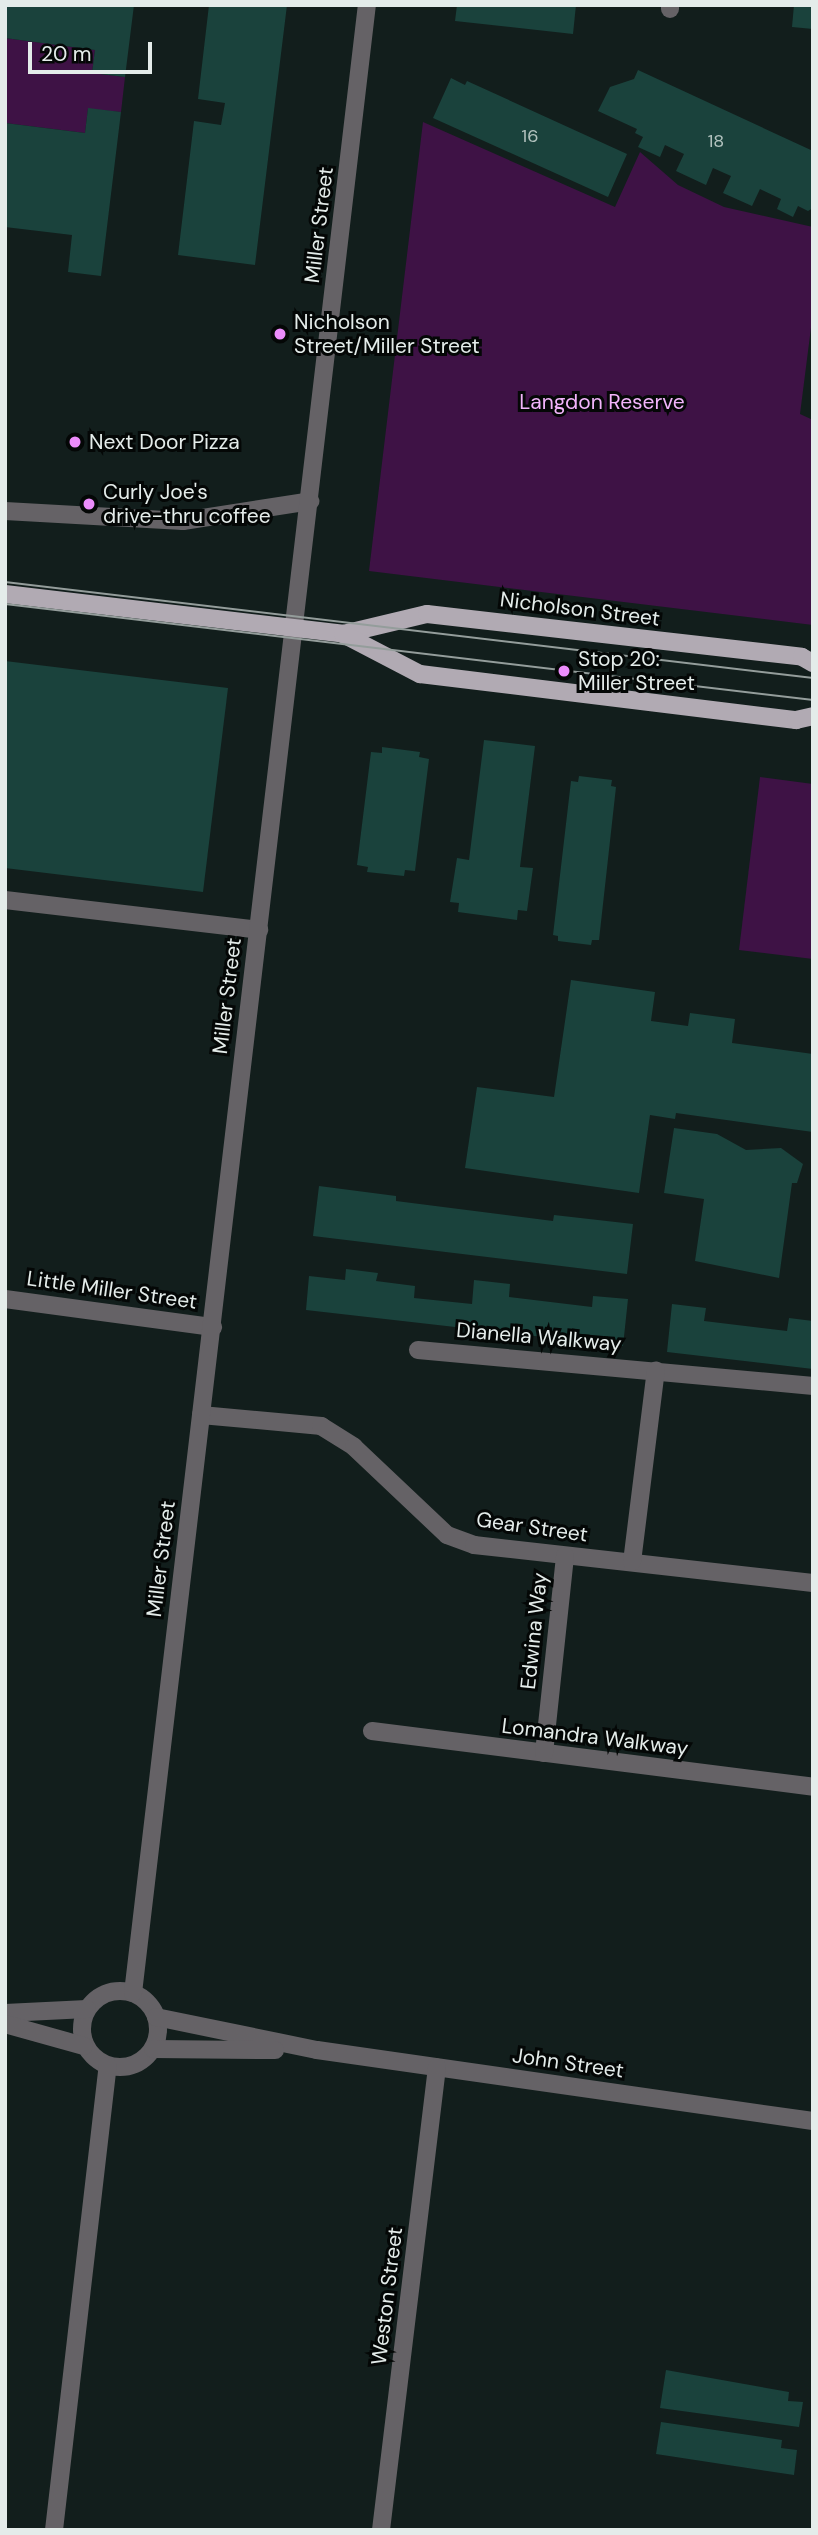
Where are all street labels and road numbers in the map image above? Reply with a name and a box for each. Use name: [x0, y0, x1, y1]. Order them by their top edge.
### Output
street label: Miller Street: [299, 165, 339, 285]
street label: Nicholson Street: [499, 587, 661, 631]
street label: Miller Street: [207, 936, 247, 1056]
street label: Little Miller Street: [25, 1266, 199, 1314]
street label: Dianella Walkway: [455, 1317, 623, 1357]
street label: Miller Street: [141, 1499, 181, 1619]
street label: Gear Street: [475, 1507, 589, 1547]
street label: Edwina Way: [515, 1571, 553, 1691]
street label: Lomandra Walkway: [500, 1713, 690, 1761]
street label: John Street: [511, 2043, 625, 2083]
street label: Weston Street: [366, 2226, 408, 2366]

